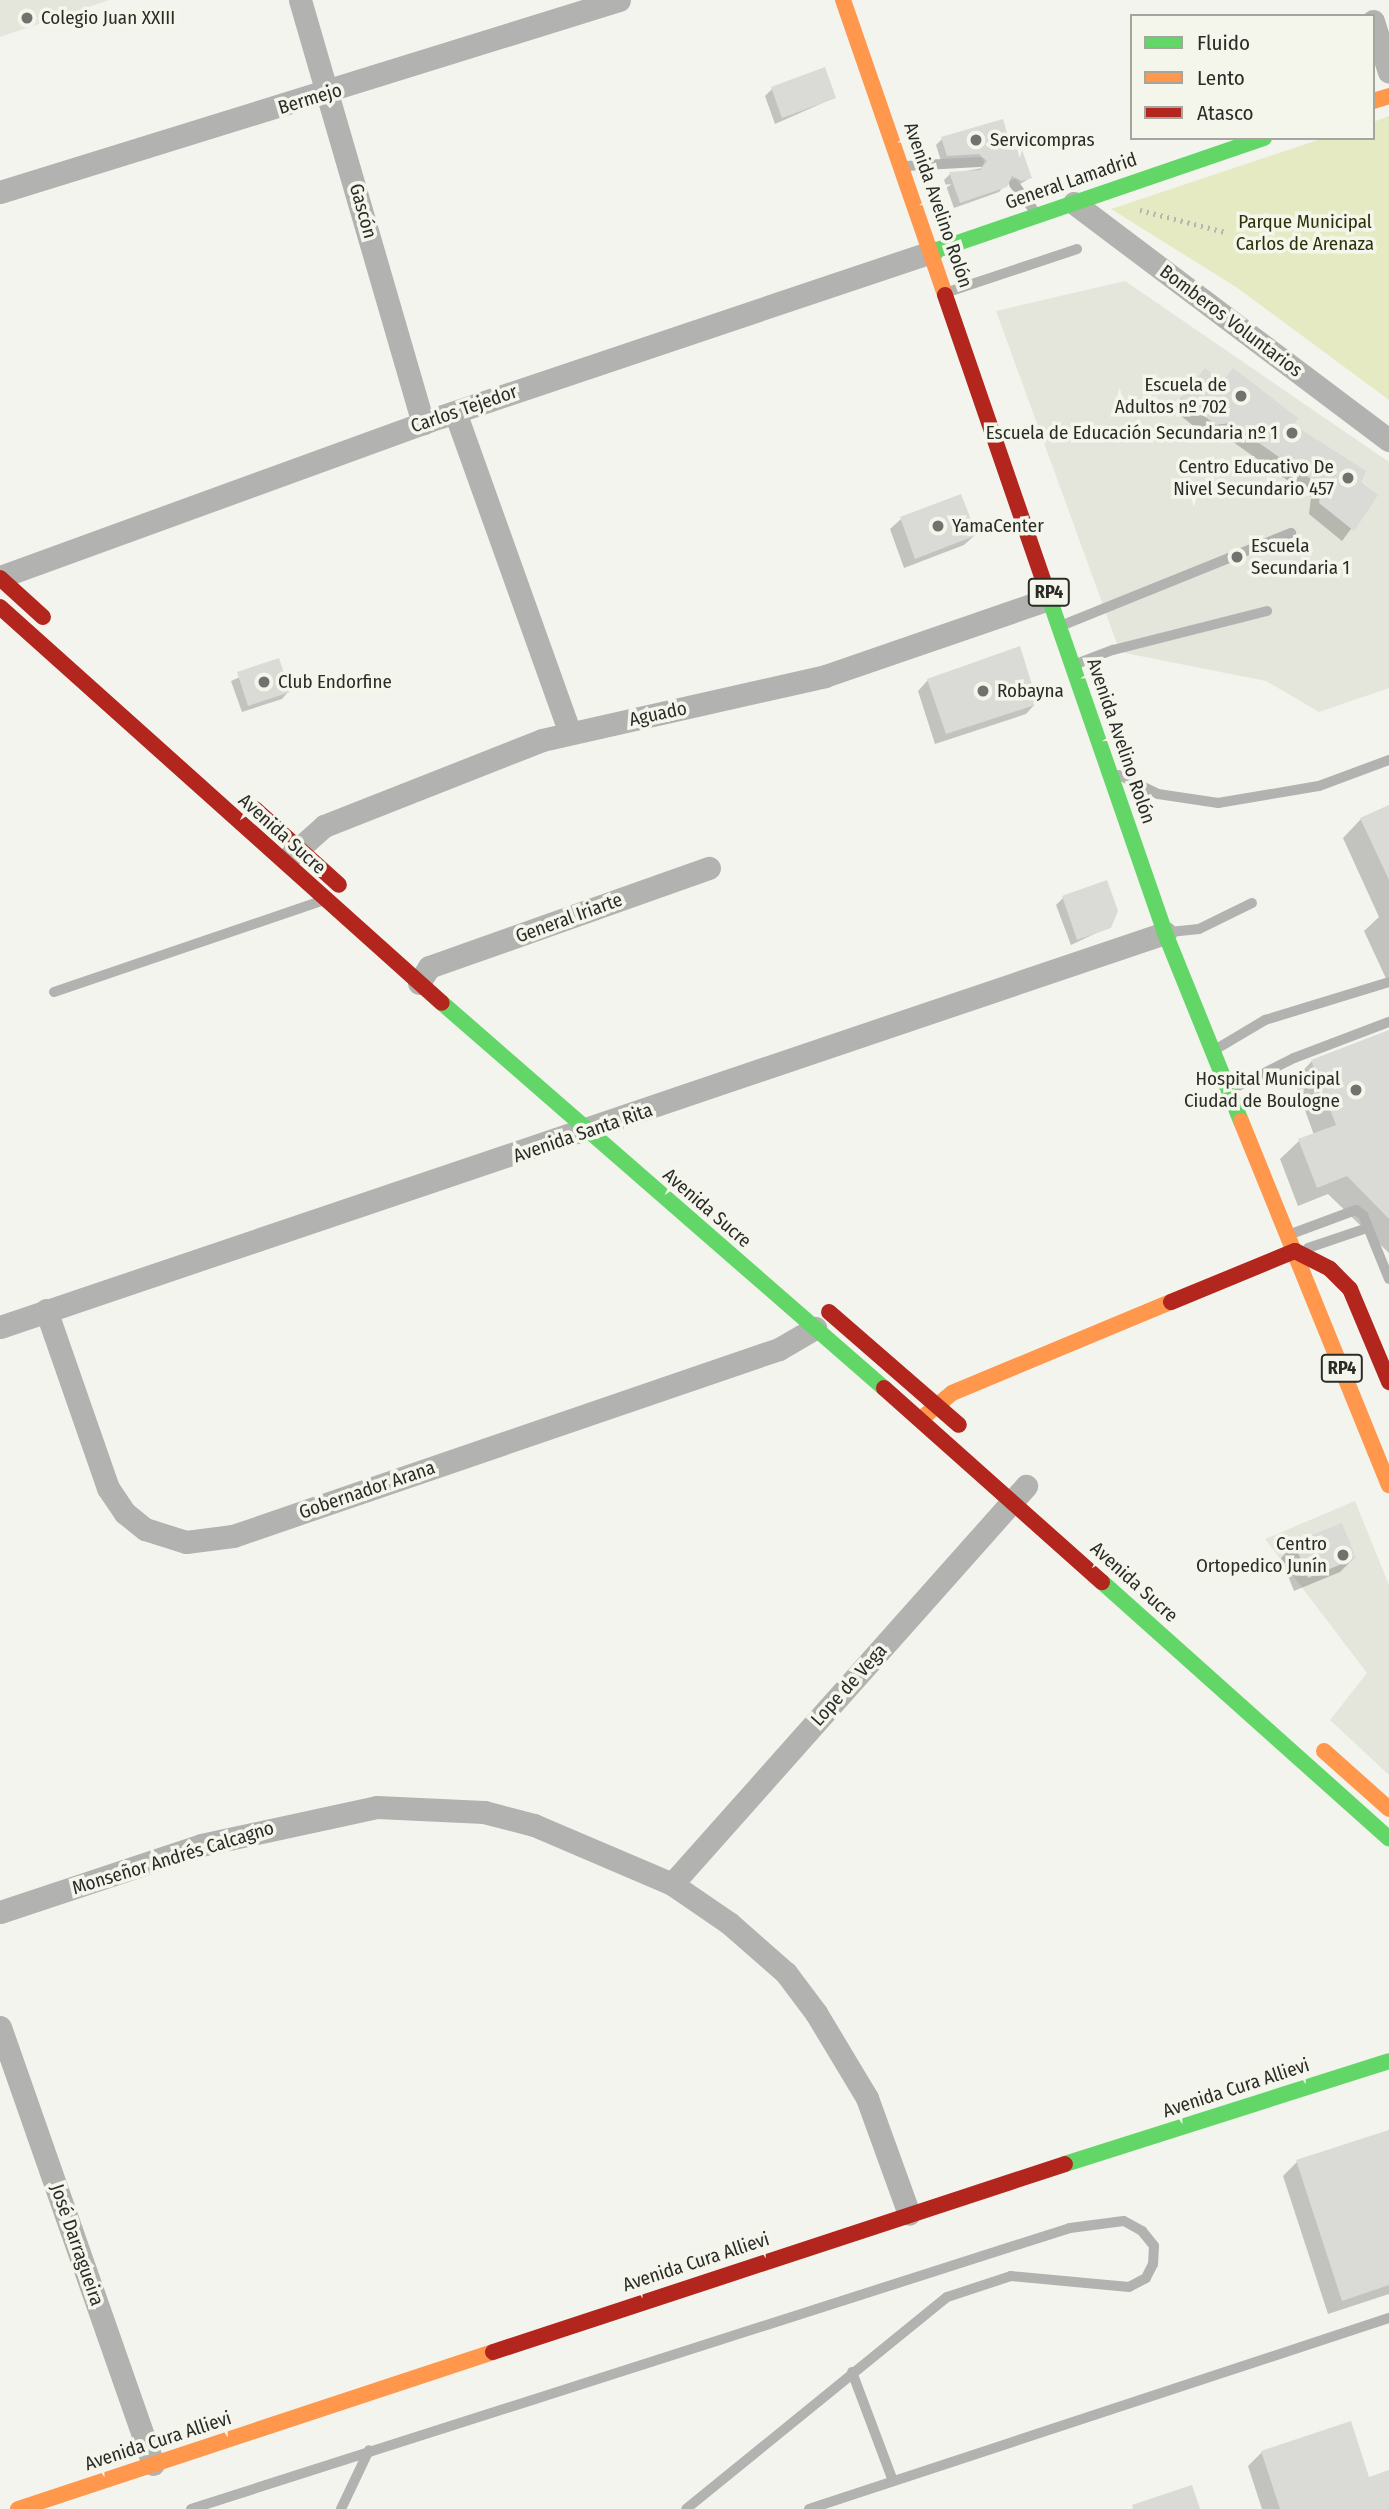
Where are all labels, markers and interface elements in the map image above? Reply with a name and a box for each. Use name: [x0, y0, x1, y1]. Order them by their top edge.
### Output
place label: Colegio Juan XXIII: [41, 7, 175, 29]
marker: Colegio Juan XXIII: [19, 10, 35, 26]
legend: [1130, 14, 1375, 140]
text: Fluido: [1197, 30, 1250, 56]
text: Lento: [1197, 65, 1245, 91]
street label: Bermejo: [275, 79, 345, 119]
text: Atasco: [1197, 100, 1254, 126]
street label: Avenida Avelino Rolón: [899, 119, 977, 291]
place label: Servicompras: [990, 129, 1094, 151]
marker: Servicompras: [968, 132, 984, 148]
street label: General Lamadrid: [1002, 148, 1140, 214]
street label: Gascón: [344, 181, 382, 241]
park label: Parque Municipal Carlos de Arenaza: [1236, 211, 1374, 255]
street label: Bomberos Voluntarios: [1155, 260, 1307, 382]
place label: Escuela de Adultos nº 702: [1115, 374, 1227, 418]
street label: Carlos Tejedor: [408, 380, 520, 438]
marker: Escuela de Adultos nº 702: [1233, 388, 1249, 404]
place label: Escuela de Educación Secundaria nº 1: [986, 422, 1278, 444]
marker: Escuela de Educación Secundaria nº 1: [1284, 425, 1300, 441]
place label: Centro Educativo De Nivel Secundario 457: [1173, 456, 1334, 500]
marker: Centro Educativo De Nivel Secundario 457: [1340, 470, 1356, 486]
place label: YamaCenter: [952, 515, 1044, 537]
marker: YamaCenter: [930, 518, 946, 534]
place label: Escuela Secundaria 1: [1251, 535, 1350, 579]
marker: Escuela Secundaria 1: [1229, 549, 1245, 565]
road number: RP4: [1026, 578, 1072, 606]
street label: Avenida Avelino Rolón: [1082, 655, 1160, 827]
place label: Club Endorfine: [278, 671, 392, 693]
marker: Club Endorfine: [256, 674, 272, 690]
place label: Robayna: [997, 680, 1064, 702]
marker: Robayna: [975, 683, 991, 699]
street label: Aguado: [627, 697, 689, 731]
street label: Avenida Sucre: [234, 789, 330, 879]
street label: General Iriarte: [512, 888, 626, 948]
place label: Hospital Municipal Ciudad de Boulogne: [1184, 1068, 1340, 1112]
marker: Hospital Municipal Ciudad de Boulogne: [1346, 1080, 1366, 1100]
street label: Avenida Santa Rita: [510, 1099, 656, 1167]
street label: Avenida Sucre: [658, 1163, 756, 1253]
road number: RP4: [1319, 1353, 1365, 1382]
street label: Gobernador Arana: [296, 1456, 438, 1524]
place label: Centro Ortopedico Junín: [1196, 1533, 1327, 1577]
street label: Avenida Sucre: [1086, 1537, 1182, 1627]
marker: Centro Ortopedico Junín: [1333, 1545, 1353, 1565]
street label: Lope de Vega: [806, 1639, 892, 1731]
street label: Monseñor Andrés Calcagno: [69, 1816, 277, 1900]
street label: Avenida Cura Allievi: [1160, 2054, 1312, 2122]
street label: José Darragueira: [45, 2181, 109, 2309]
street label: Avenida Cura Allievi: [620, 2228, 772, 2296]
street label: Avenida Cura Allievi: [82, 2407, 234, 2475]

